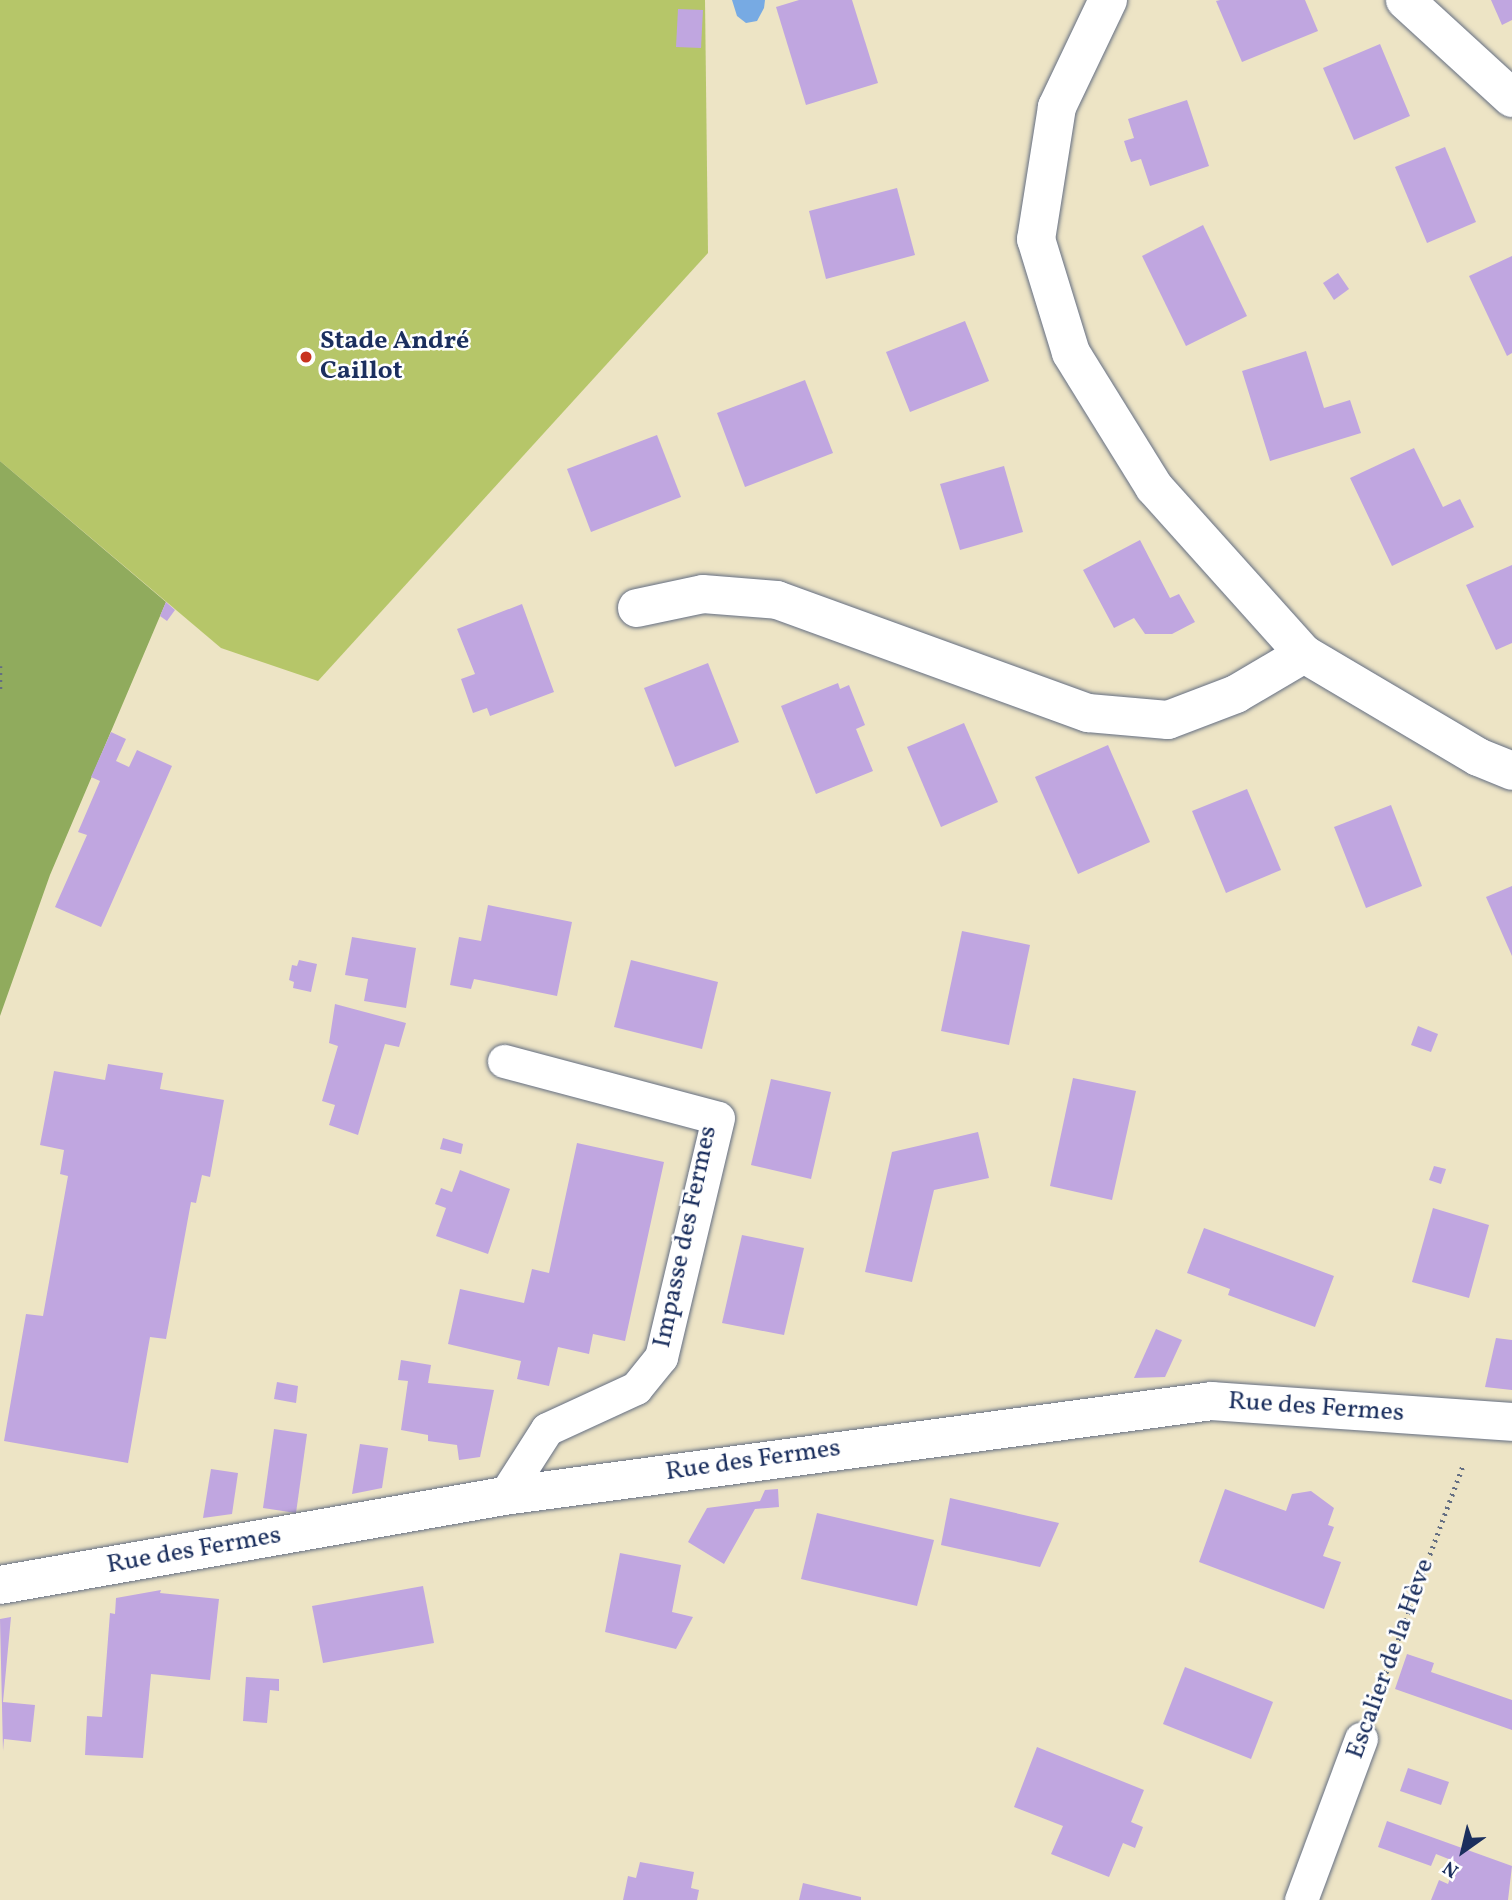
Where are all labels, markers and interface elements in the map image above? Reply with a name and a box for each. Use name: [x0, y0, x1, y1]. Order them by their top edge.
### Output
place label: Stade André Caillot: [320, 326, 469, 388]
marker: Stade André Caillot: [298, 349, 314, 365]
street label: Impasse des Fermes: [647, 1123, 725, 1351]
street label: Rue des Fermes: [1227, 1386, 1405, 1430]
street label: Rue des Fermes: [664, 1433, 842, 1489]
street label: Rue des Fermes: [105, 1520, 283, 1582]
street label: Escalier de la Hève: [1340, 1555, 1442, 1763]
north arrow: [1428, 1816, 1498, 1886]
text: N: [1438, 1854, 1464, 1883]

